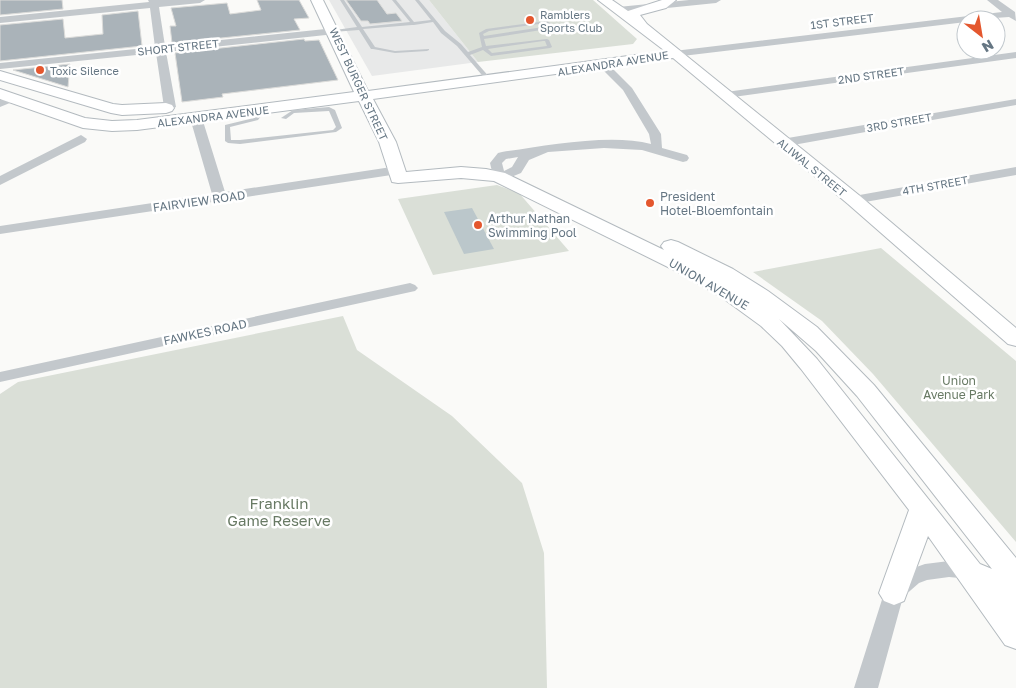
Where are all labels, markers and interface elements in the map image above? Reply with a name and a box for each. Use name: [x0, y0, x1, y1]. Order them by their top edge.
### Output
place label: Ramblers Sports Club: [540, 8, 603, 34]
north arrow: [956, 10, 1006, 60]
street label: 1ST STREET: [810, 11, 874, 31]
marker: Ramblers Sports Club: [524, 14, 536, 26]
street label: WEST BURGER STREET: [327, 26, 391, 143]
street label: SHORT STREET: [137, 36, 220, 58]
text: N: [979, 37, 997, 57]
street label: ALEXANDRA AVENUE: [556, 48, 670, 78]
marker: Toxic Silence: [34, 64, 46, 76]
place label: Toxic Silence: [50, 64, 119, 77]
street label: 2ND STREET: [837, 64, 905, 86]
street label: ALEXANDRA AVENUE: [156, 103, 270, 129]
street label: 3RD STREET: [865, 110, 933, 134]
street label: ALIWAL STREET: [775, 135, 849, 199]
street label: 4TH STREET: [901, 173, 969, 197]
street label: FAIRVIEW ROAD: [152, 187, 246, 215]
place label: President Hotel-Bloemfontain: [660, 189, 773, 218]
marker: President Hotel-Bloemfontain: [644, 197, 656, 209]
place label: Arthur Nathan Swimming Pool: [488, 211, 577, 240]
marker: Arthur Nathan Swimming Pool: [472, 219, 484, 231]
street label: UNION AVENUE: [666, 255, 752, 313]
street label: FAWKES ROAD: [162, 316, 248, 348]
park label: Union Avenue Park: [923, 373, 995, 402]
park label: Franklin Game Reserve: [227, 494, 331, 529]

